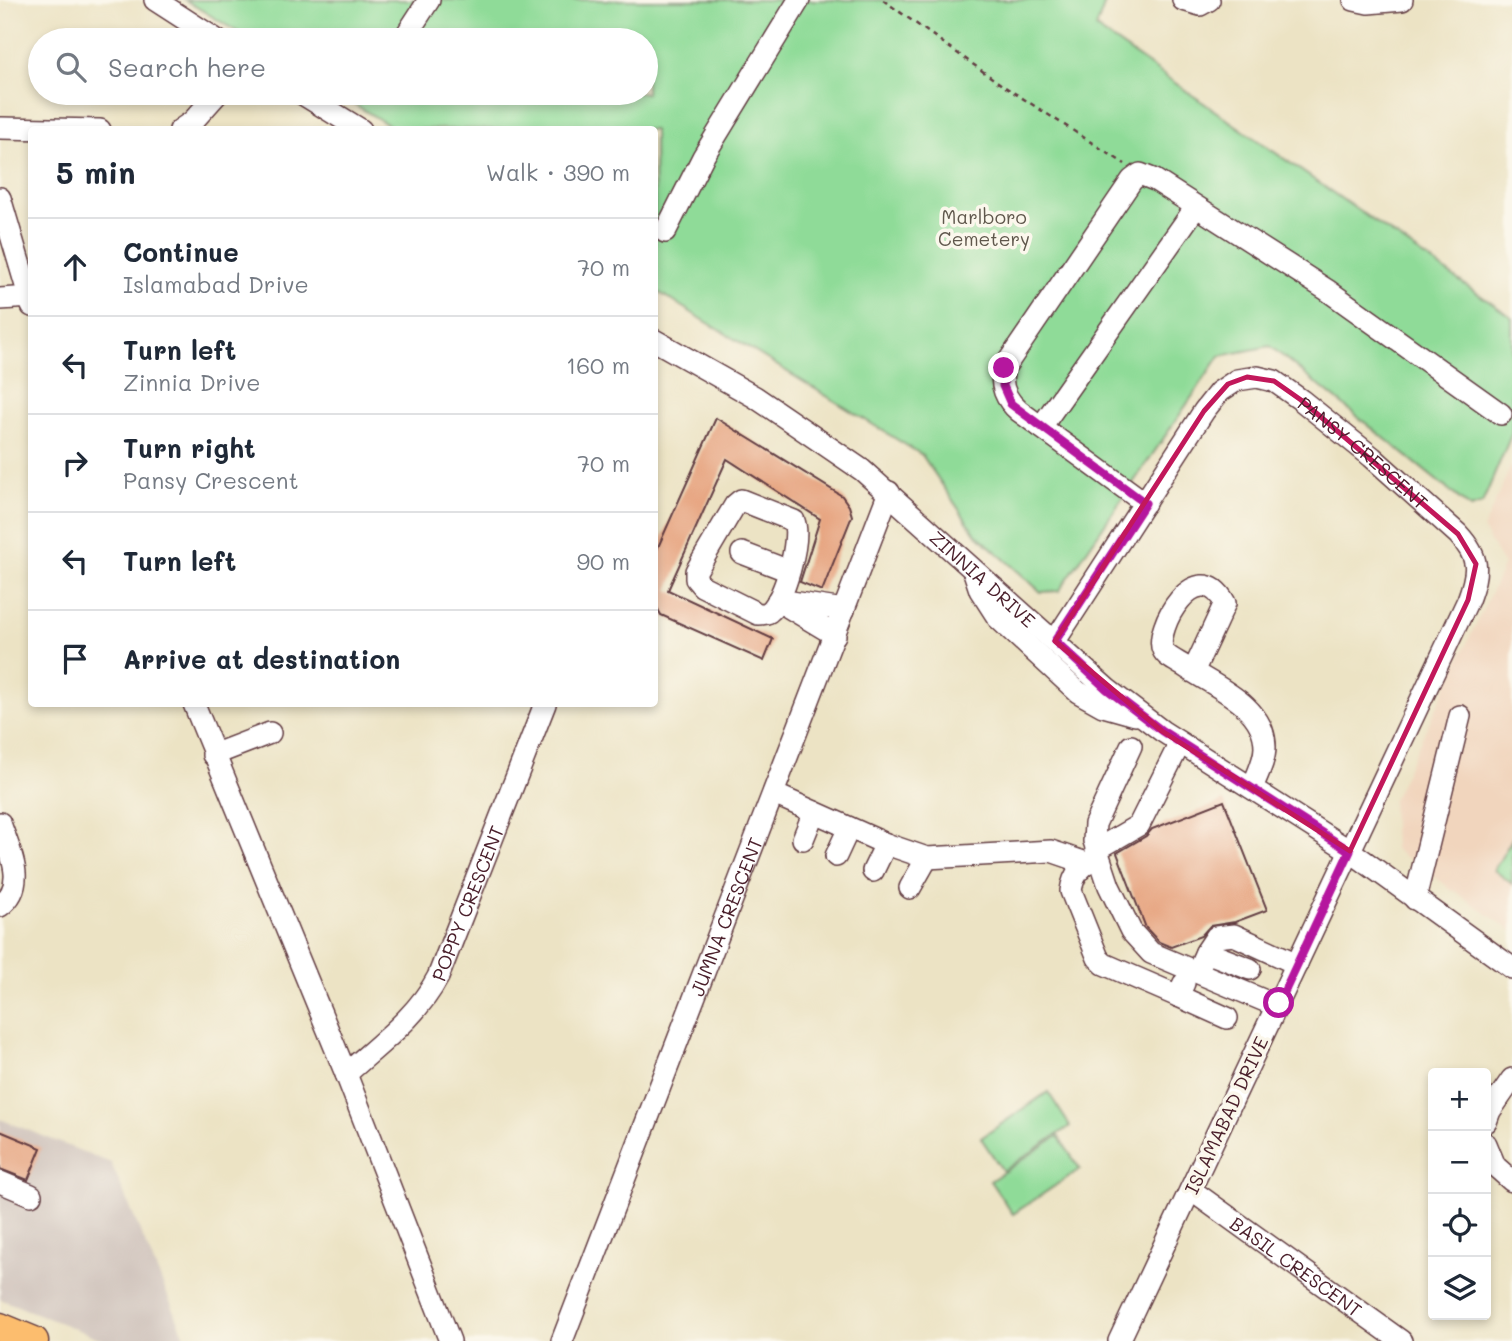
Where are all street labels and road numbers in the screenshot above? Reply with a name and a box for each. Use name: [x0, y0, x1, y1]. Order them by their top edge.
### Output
street label: PANSY CRESCENT: [1293, 390, 1434, 514]
street label: ZINNIA DRIVE: [925, 525, 1041, 632]
street label: POPPY CRESCENT: [425, 822, 509, 984]
street label: JUMNA CRESCENT: [684, 834, 767, 999]
street label: ISLAMABAD DRIVE: [1178, 1032, 1274, 1198]
street label: BASIL CRESCENT: [1226, 1210, 1367, 1322]

